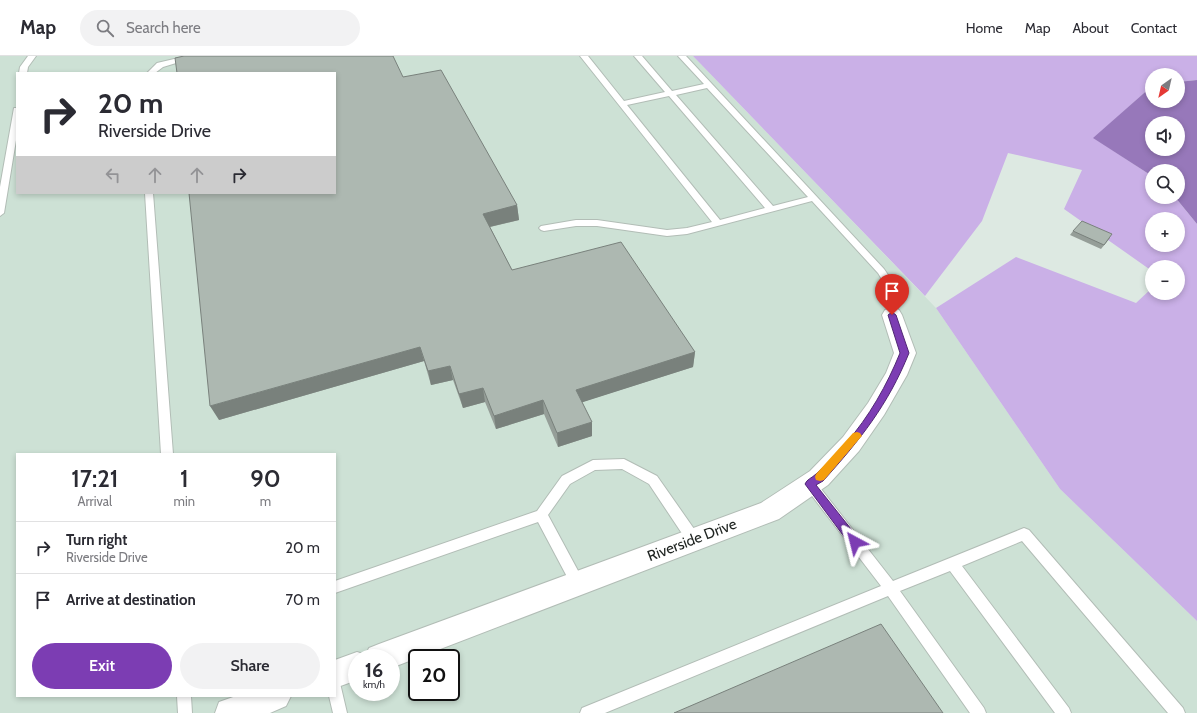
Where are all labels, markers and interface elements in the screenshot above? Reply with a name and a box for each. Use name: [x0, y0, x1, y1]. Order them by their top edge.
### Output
search box: [80, 10, 360, 46]
text: Map: [20, 16, 56, 39]
icon: search: [94, 17, 116, 39]
text: Search here: [126, 19, 201, 37]
text: Home: [966, 19, 1003, 37]
text: Map: [1025, 19, 1050, 37]
text: About: [1072, 19, 1109, 37]
text: Contact: [1131, 19, 1177, 37]
north arrow: [1145, 68, 1185, 108]
map controls: [1145, 68, 1185, 300]
text: 20 m: [98, 86, 163, 120]
icon: right: [32, 88, 84, 140]
button: sound: [1145, 116, 1185, 156]
text: Riverside Drive: [98, 120, 211, 142]
icon: left: [102, 164, 124, 186]
icon: ahead: [144, 164, 166, 186]
icon: ahead: [186, 164, 208, 186]
icon: right: [228, 164, 250, 186]
button: search: [1145, 164, 1185, 204]
button: +: [1145, 212, 1185, 252]
button: −: [1145, 260, 1185, 300]
pin: [875, 274, 909, 315]
icon: arrive: [881, 280, 903, 302]
text: 17:21: [71, 464, 118, 493]
text: 1: [180, 464, 189, 493]
text: 90: [250, 464, 281, 493]
text: Arrival: [77, 493, 112, 509]
text: min: [174, 493, 195, 509]
text: m: [260, 493, 271, 509]
street label: Riverside Drive: [645, 515, 739, 565]
position arrow: [834, 521, 876, 563]
text: Turn right: [66, 531, 127, 549]
icon: right: [32, 537, 54, 559]
text: 20 m: [285, 539, 320, 557]
text: Riverside Drive: [66, 549, 148, 565]
icon: arrive: [32, 589, 54, 611]
text: Arrive at destination: [66, 591, 196, 609]
text: 70 m: [286, 591, 320, 609]
button: Exit: [32, 643, 172, 689]
button: Share: [180, 643, 320, 689]
speed limit sign: 20: [408, 649, 460, 701]
text: 16: [365, 658, 383, 682]
text: km/h: [363, 678, 385, 691]

